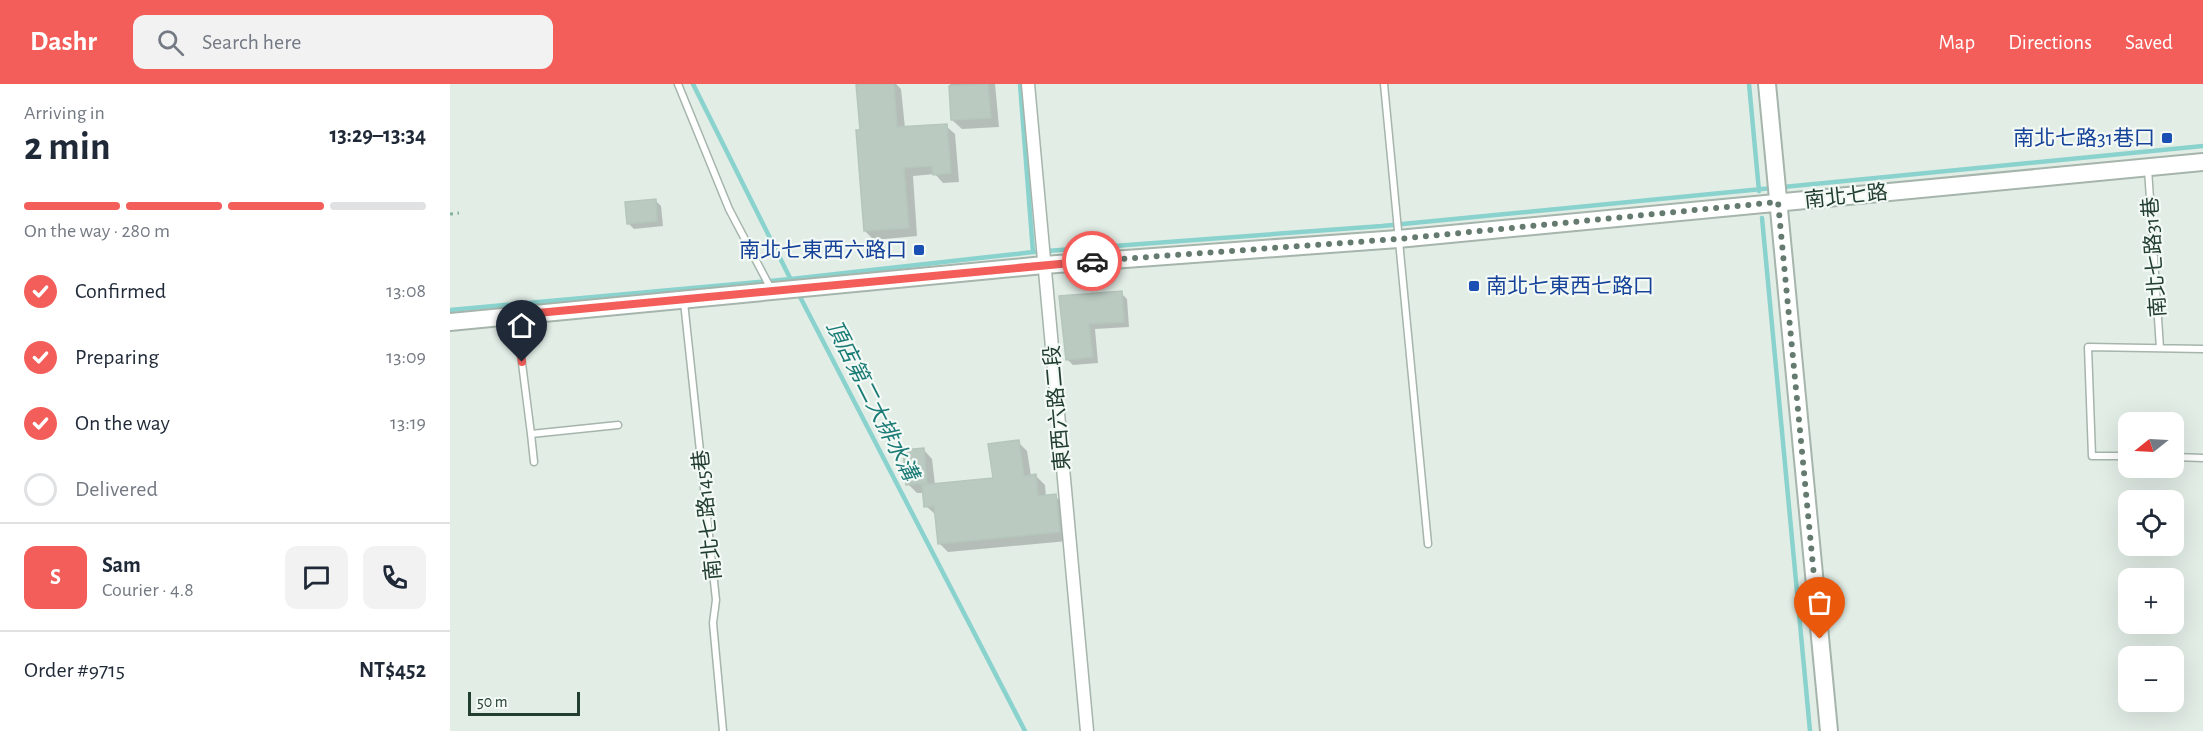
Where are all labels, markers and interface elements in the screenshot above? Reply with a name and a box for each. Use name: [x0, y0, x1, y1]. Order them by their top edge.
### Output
search box: [133, 15, 553, 69]
icon: search: [154, 26, 187, 59]
text: Dashr: [30, 28, 97, 56]
text: Search here: [202, 31, 301, 53]
text: Map: [1939, 32, 1975, 53]
text: Directions: [2008, 32, 2092, 53]
text: Saved: [2125, 32, 2173, 53]
text: Arriving in: [24, 103, 105, 123]
text: 13:29–13:34: [329, 124, 426, 146]
place label: 南北七路31巷口: [2013, 127, 2155, 149]
text: 2 min: [24, 128, 111, 167]
marker: 南北七路31巷口: [2160, 131, 2174, 145]
street label: 南北七路: [1803, 181, 1889, 211]
street label: 南北七路31巷: [2139, 196, 2169, 318]
text: On the way · 280 m: [24, 221, 170, 241]
courier: [1062, 231, 1122, 291]
place label: 南北七東西六路口: [739, 239, 907, 261]
marker: 南北七東西六路口: [912, 243, 926, 257]
icon: car: [1076, 245, 1109, 278]
icon: check: [24, 275, 57, 308]
place label: 南北七東西七路口: [1486, 275, 1654, 297]
marker: 南北七東西七路口: [1467, 279, 1481, 293]
text: Confirmed: [75, 280, 166, 302]
text: 13:08: [386, 281, 426, 301]
pin: [496, 300, 547, 362]
icon: home: [505, 309, 538, 342]
water label: 頂店第二大排水溝: [822, 317, 924, 487]
icon: check: [24, 341, 57, 374]
street label: 東西六路二段: [1041, 344, 1073, 472]
text: Preparing: [75, 346, 159, 368]
text: 13:09: [386, 347, 426, 367]
icon: check: [24, 407, 57, 440]
text: On the way: [75, 412, 170, 434]
north arrow: [2118, 412, 2184, 478]
map controls: [2118, 412, 2184, 712]
text: 13:19: [390, 413, 426, 433]
street label: 南北七路145巷: [689, 449, 725, 581]
text: Delivered: [75, 478, 158, 500]
button: locate: [2118, 490, 2184, 556]
button: chat: [285, 546, 348, 609]
button: phone: [363, 546, 426, 609]
text: Sam: [102, 554, 141, 576]
text: S: [50, 566, 61, 588]
button: +: [2118, 568, 2184, 634]
pin: [1794, 577, 1845, 639]
text: Courier · 4.8: [102, 580, 194, 600]
icon: bag: [1803, 586, 1836, 619]
button: −: [2118, 646, 2184, 712]
text: Order #9715: [24, 659, 125, 681]
text: NT$452: [359, 659, 426, 681]
scale bar: [468, 689, 580, 716]
text: 50 m: [477, 694, 508, 710]

